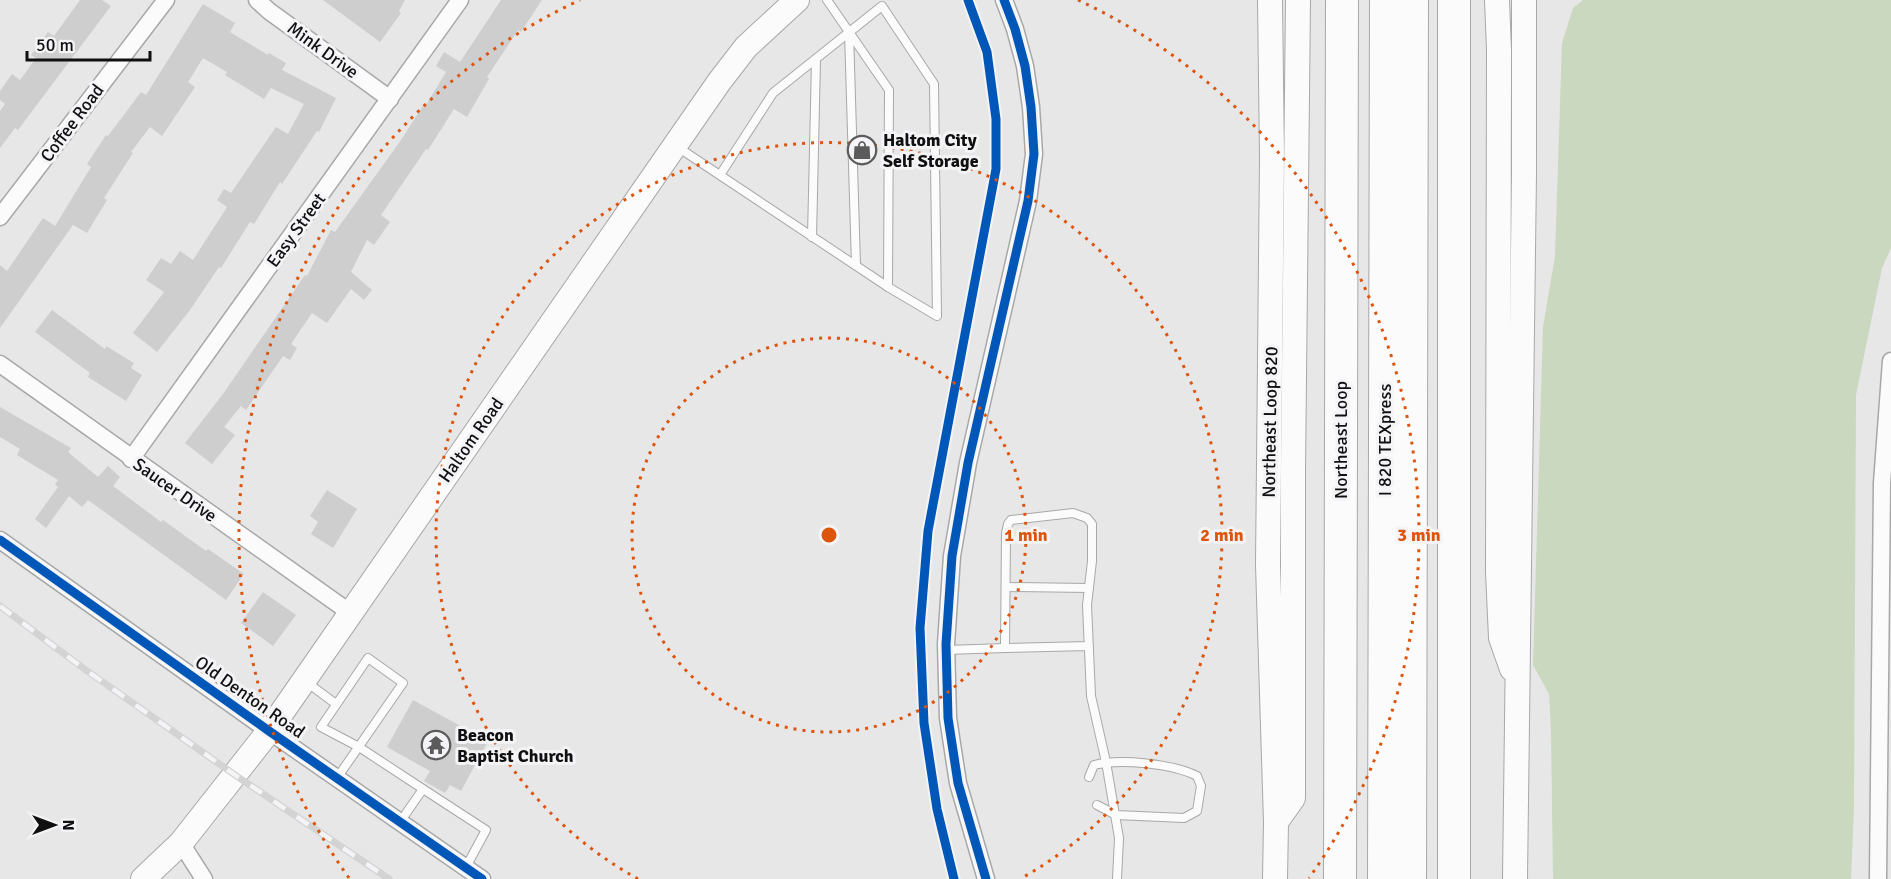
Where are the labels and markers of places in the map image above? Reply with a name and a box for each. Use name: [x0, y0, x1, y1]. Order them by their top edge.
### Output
place label: Haltom City Self Storage: [883, 129, 979, 172]
shop icon: Haltom City Self Storage: [846, 134, 878, 166]
centre of rings: [819, 525, 839, 545]
place label: Beacon Baptist Church: [457, 724, 574, 767]
temple icon: Beacon Baptist Church: [420, 729, 452, 761]

